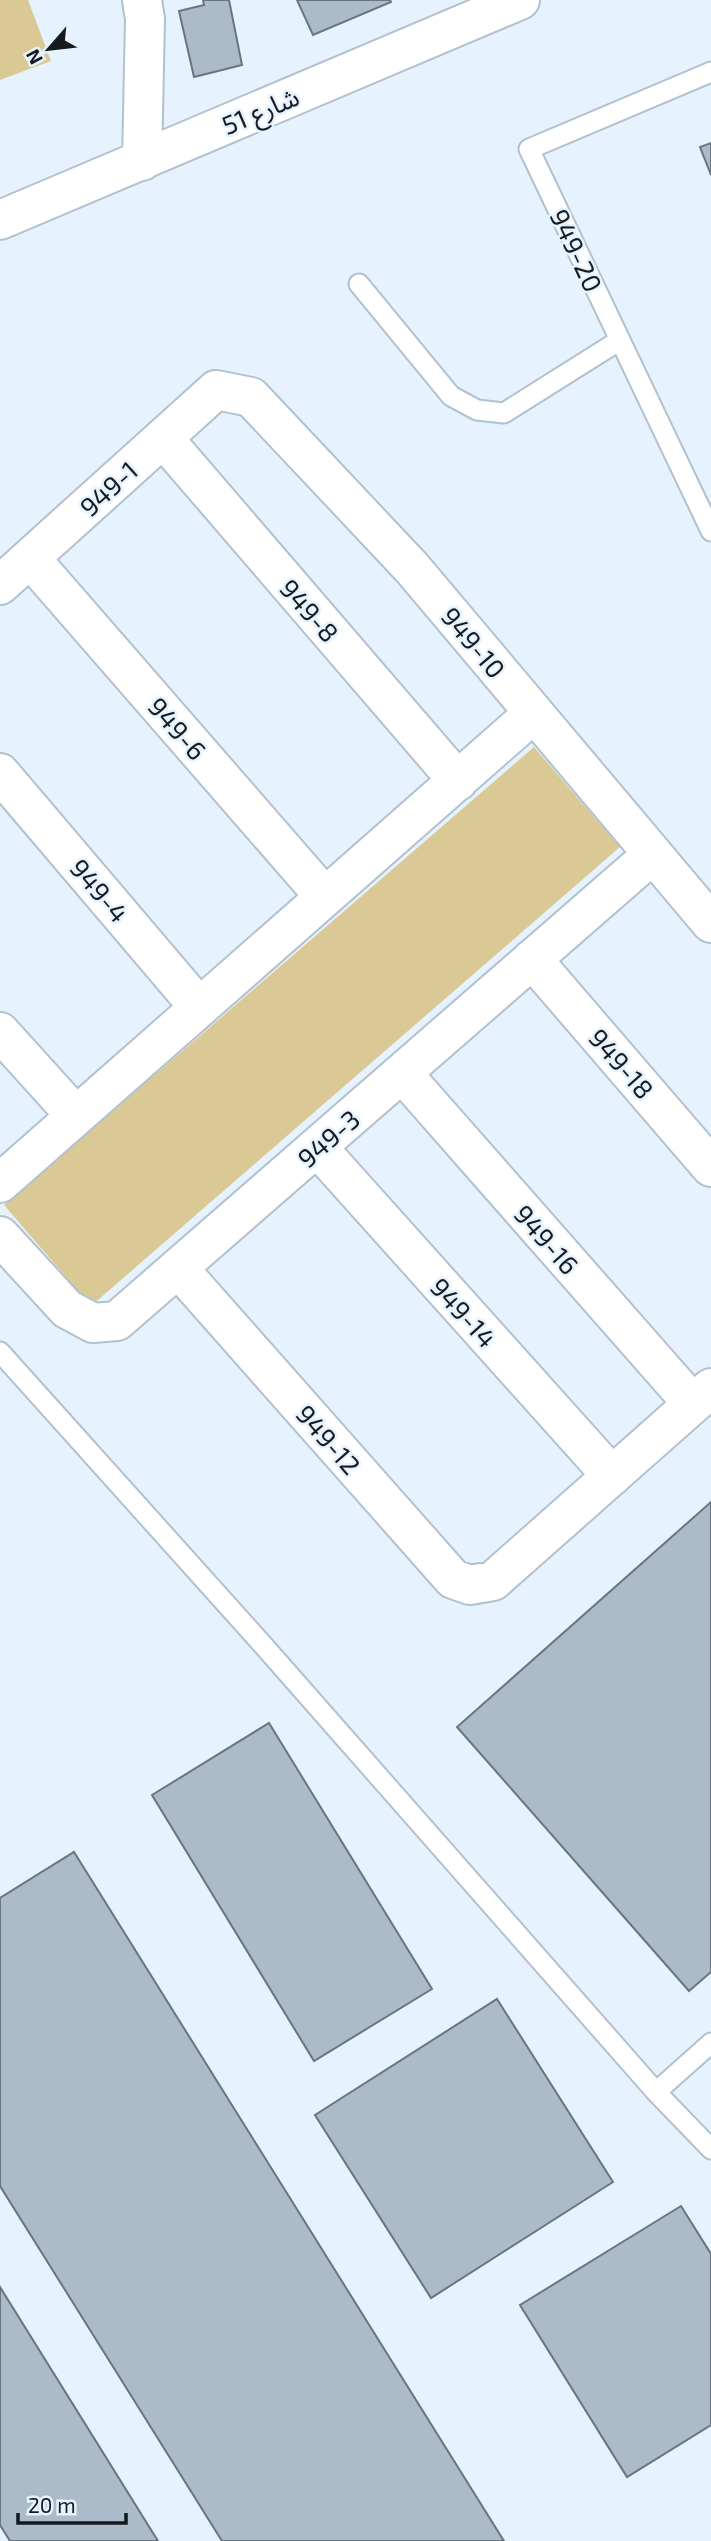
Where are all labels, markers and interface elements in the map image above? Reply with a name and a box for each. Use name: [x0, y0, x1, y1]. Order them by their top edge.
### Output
north arrow: [14, 14, 84, 84]
text: N: [20, 46, 47, 69]
street label: شارع 51: [217, 80, 305, 145]
street label: 949-20: [544, 204, 610, 296]
street label: 949-1: [73, 454, 143, 522]
street label: 949-8: [274, 572, 346, 648]
street label: 949-10: [436, 600, 512, 684]
street label: 949-6: [143, 691, 213, 765]
street label: 949-4: [65, 852, 135, 928]
street label: 949-18: [583, 1022, 661, 1104]
street label: 949-3: [291, 1103, 365, 1173]
street label: 949-16: [508, 1198, 586, 1280]
street label: 949-14: [425, 1271, 503, 1353]
street label: 949-12: [291, 1398, 367, 1480]
scale bar: [18, 2482, 126, 2526]
text: 20 m: [28, 2492, 76, 2517]

